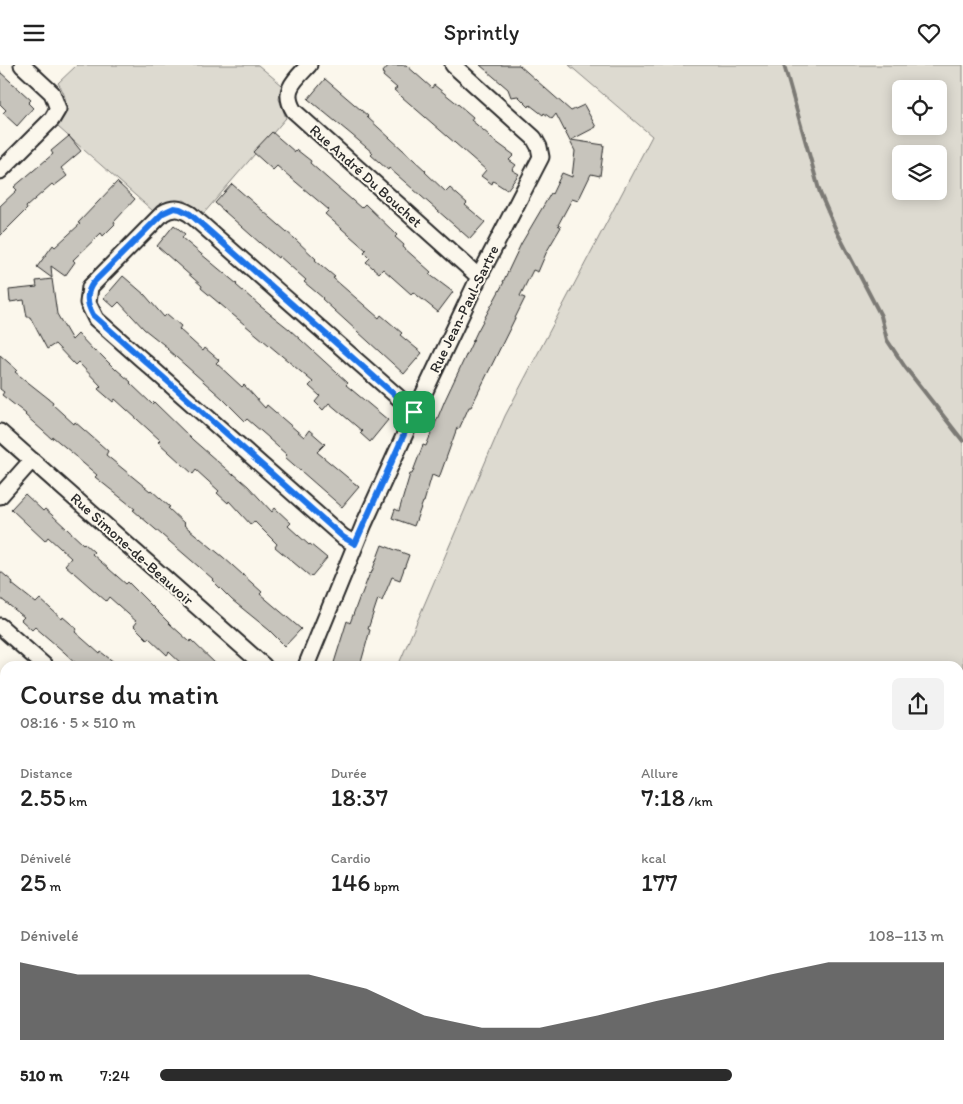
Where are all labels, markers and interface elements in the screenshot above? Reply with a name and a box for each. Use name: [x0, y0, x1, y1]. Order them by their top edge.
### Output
icon: menu: [20, 19, 48, 47]
text: Sprintly: [444, 19, 519, 46]
icon: heart: [915, 19, 943, 47]
map controls: [892, 80, 947, 200]
button: locate: [892, 80, 947, 135]
street label: Rue André Du Bouchet: [306, 121, 426, 231]
button: layers: [892, 145, 947, 200]
street label: Rue Jean-Paul-Sartre: [425, 242, 503, 376]
pin: [393, 391, 435, 433]
icon: arrive: [400, 398, 428, 426]
street label: Rue Simone-de-Beauvoir: [67, 489, 198, 609]
text: Course du matin: [20, 677, 219, 711]
button: share: [892, 678, 944, 730]
text: 08:16 · 5 × 510 m: [20, 713, 136, 732]
text: Distance: [20, 765, 72, 782]
text: Durée: [331, 765, 367, 782]
text: Allure: [641, 765, 678, 782]
text: 2.55: [20, 782, 66, 812]
text: 18:37: [331, 782, 388, 812]
text: 7:18: [641, 782, 685, 812]
text: km: [66, 793, 87, 810]
text: /km: [685, 793, 713, 810]
text: Dénivelé: [20, 850, 71, 867]
text: Cardio: [331, 850, 371, 867]
text: kcal: [641, 850, 666, 867]
text: 25: [20, 867, 46, 897]
text: 146: [331, 867, 371, 897]
text: 177: [641, 867, 678, 897]
text: m: [46, 878, 61, 895]
text: bpm: [371, 878, 400, 895]
text: Dénivelé: [20, 926, 79, 945]
text: 108–113 m: [868, 926, 944, 945]
text: 510 m: [20, 1066, 63, 1085]
text: 7:24: [100, 1066, 130, 1085]

